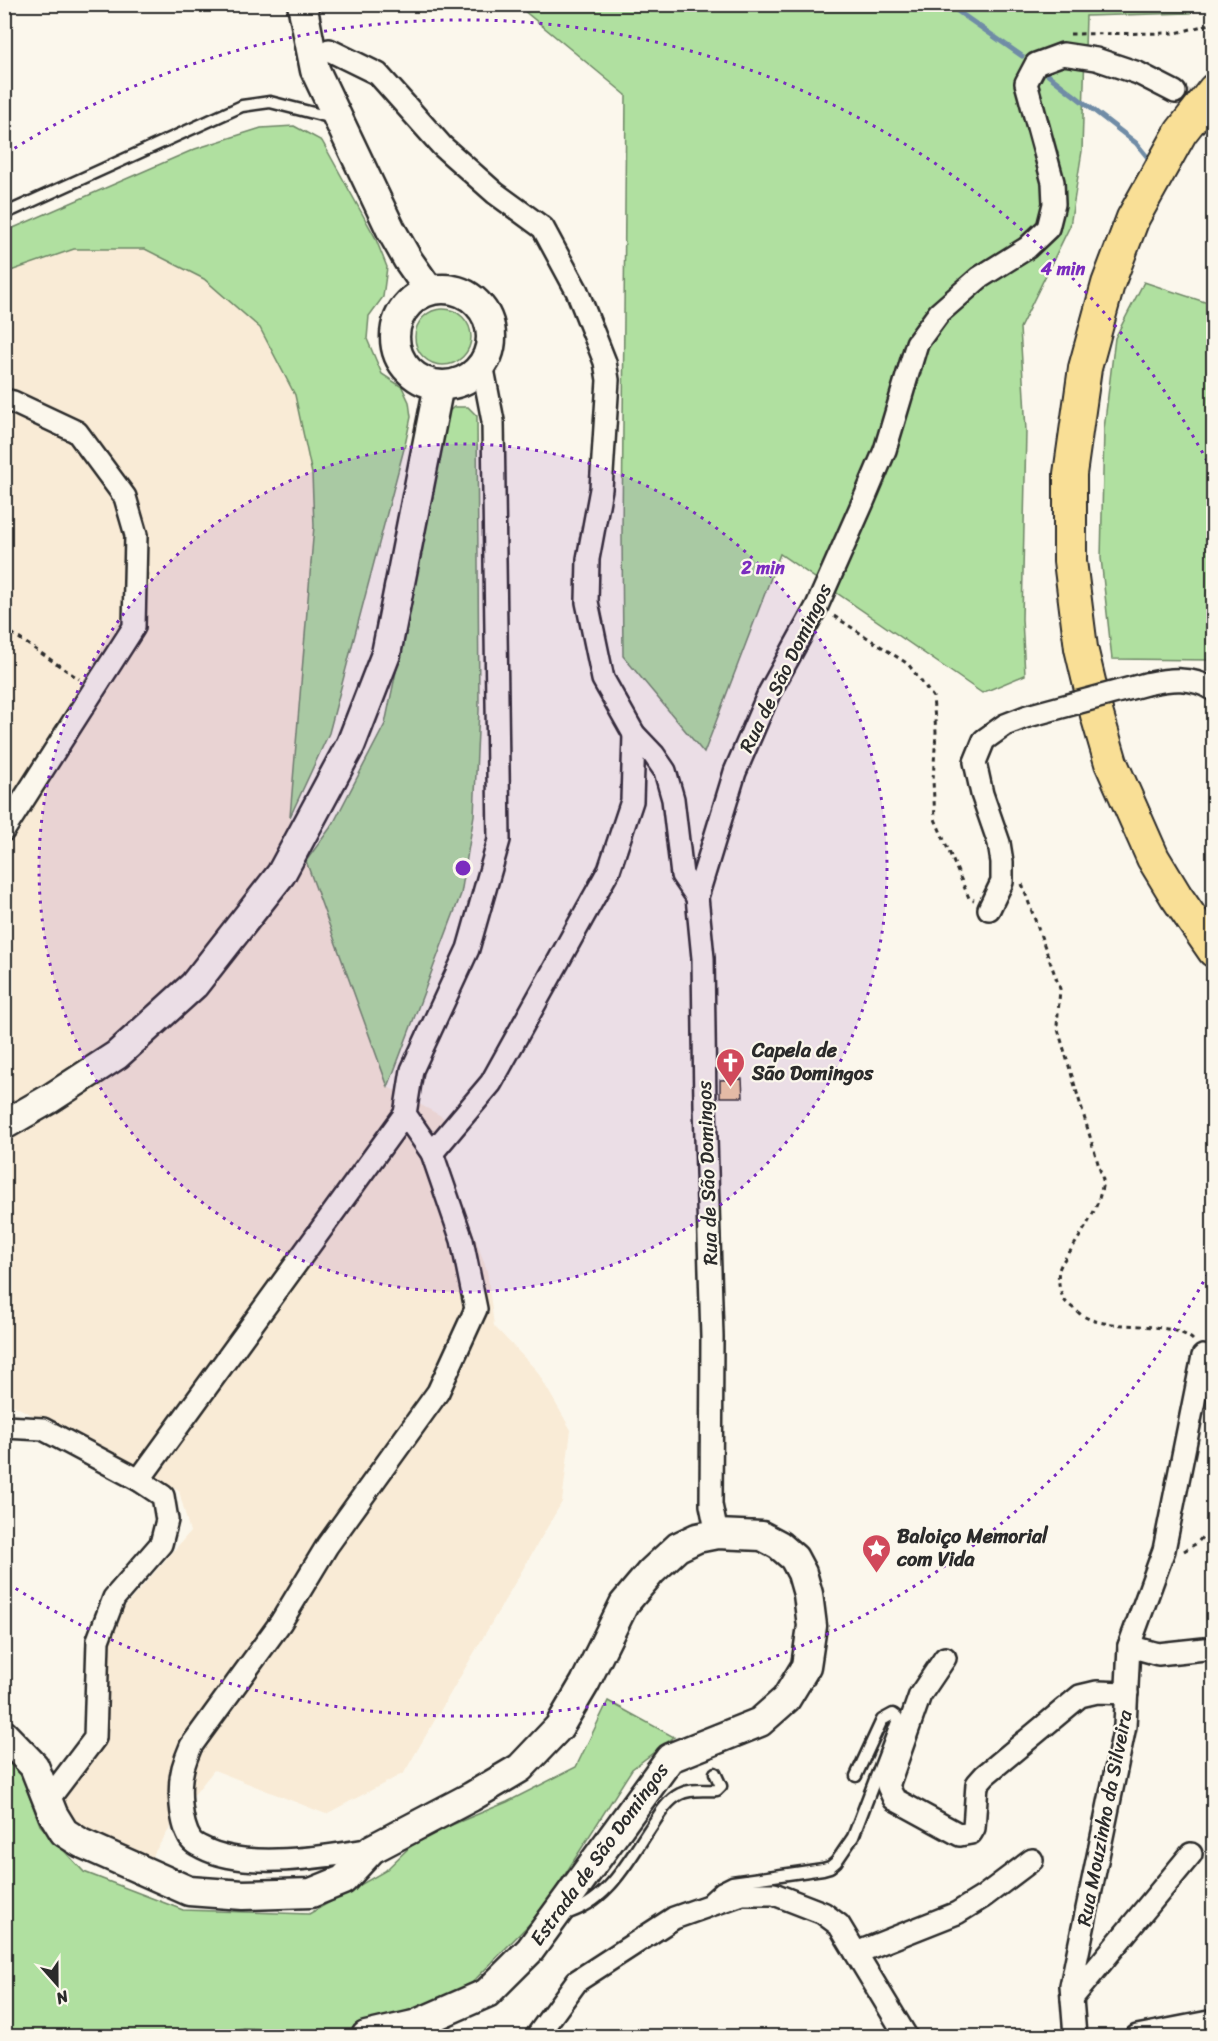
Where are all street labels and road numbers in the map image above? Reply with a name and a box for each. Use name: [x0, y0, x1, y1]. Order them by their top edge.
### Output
street label: Rua de São Domingos: [729, 577, 842, 759]
street label: Rua de São Domingos: [687, 1079, 728, 1266]
street label: Rua Mouzinho da Silveira: [1066, 1706, 1143, 1929]
street label: Estrada de São Domingos: [521, 1755, 679, 1953]

